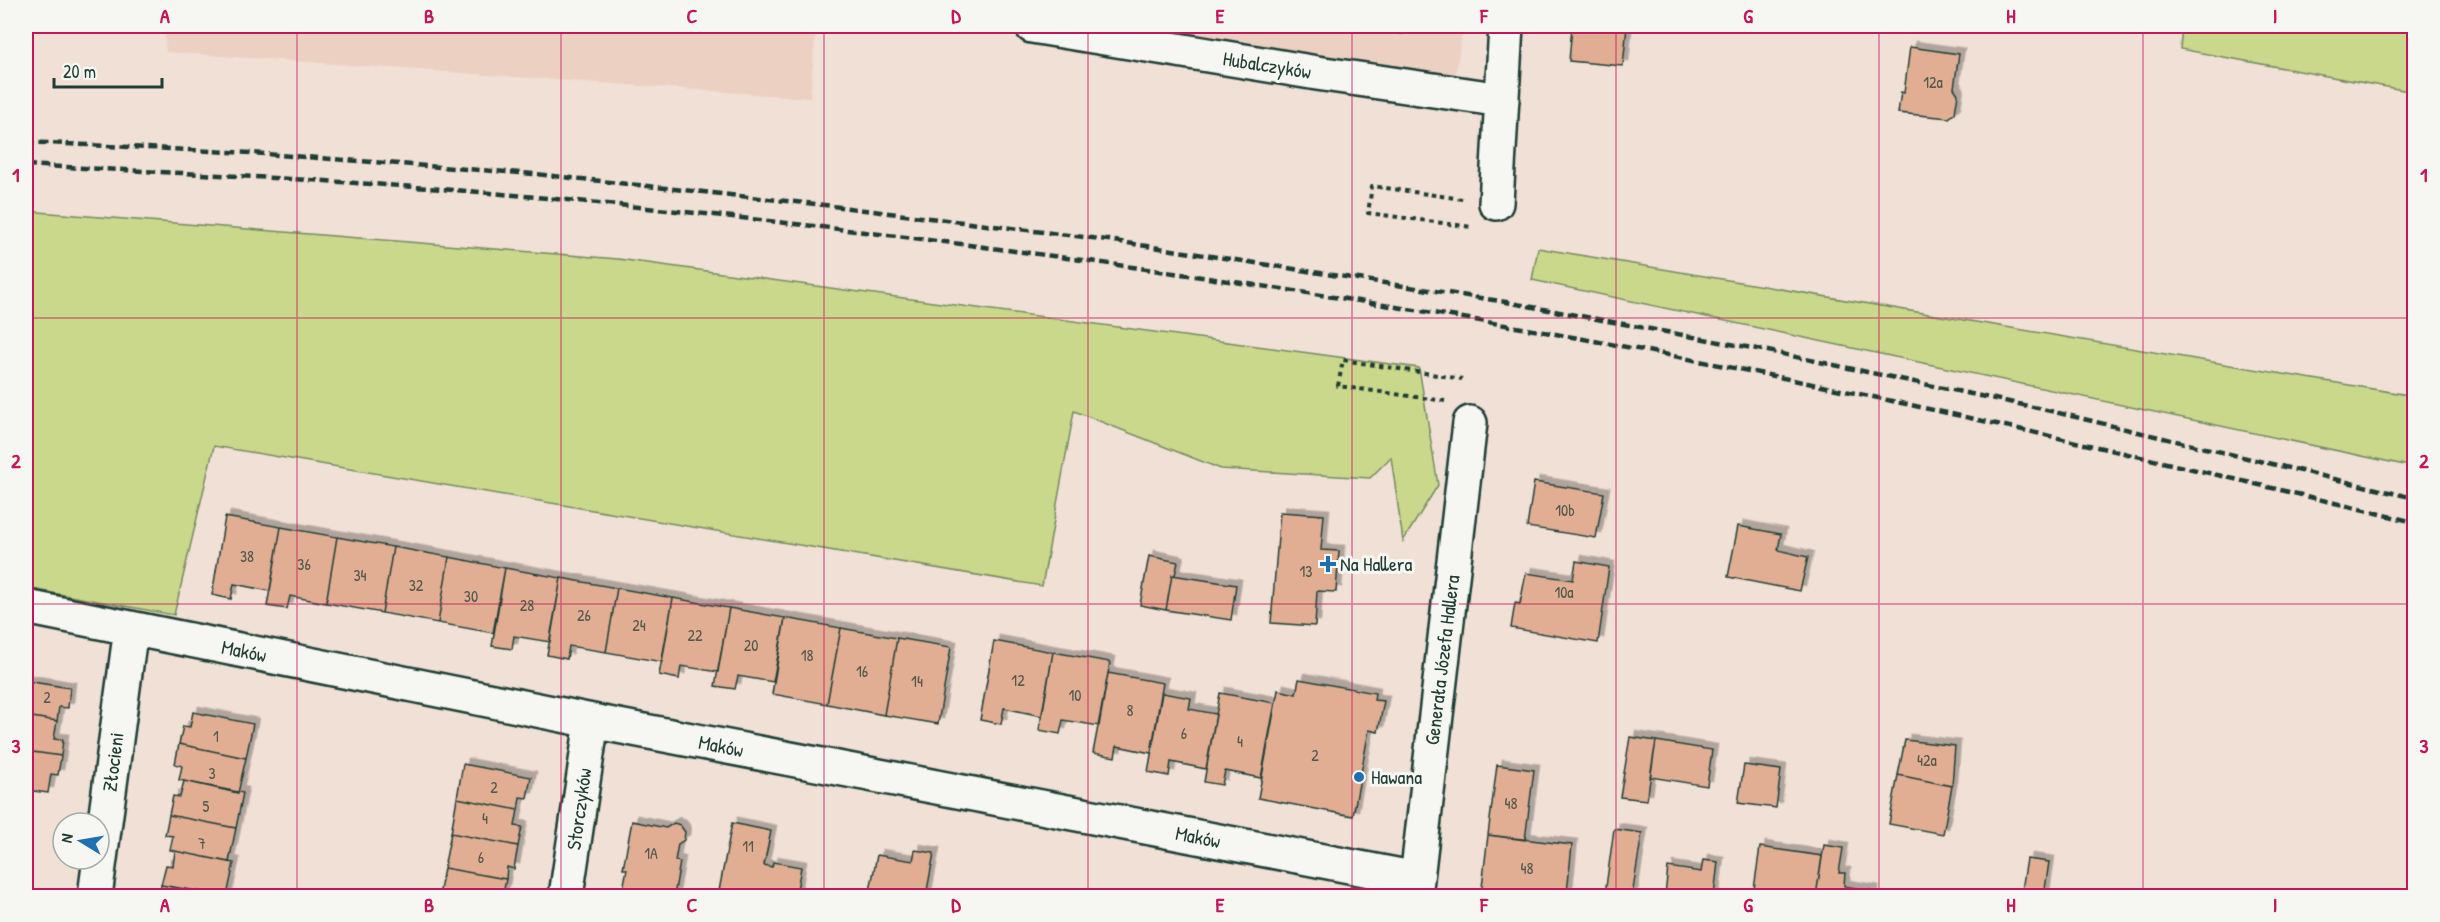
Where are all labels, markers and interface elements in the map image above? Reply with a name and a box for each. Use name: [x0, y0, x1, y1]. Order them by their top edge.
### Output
text: A: [160, 2, 170, 29]
text: B: [424, 2, 434, 29]
text: C: [687, 2, 698, 29]
text: D: [951, 2, 961, 29]
text: E: [1216, 2, 1225, 29]
text: F: [1479, 2, 1489, 29]
text: G: [1743, 2, 1753, 29]
text: H: [2006, 2, 2016, 29]
text: I: [2273, 2, 2277, 29]
street label: Hubalczyków: [1221, 44, 1313, 85]
scale bar: [54, 51, 162, 89]
text: 20 m: [63, 59, 96, 84]
house number: 12a: [1923, 71, 1943, 93]
text: 1: [12, 161, 20, 188]
text: 1: [2420, 161, 2428, 188]
text: 2: [11, 447, 21, 474]
text: 2: [2419, 447, 2429, 474]
house number: 10b: [1555, 499, 1575, 521]
house number: 38: [240, 545, 254, 567]
place label: Na Hallera: [1340, 550, 1413, 577]
house number: 36: [297, 553, 311, 575]
marker: Na Hallera: [1321, 557, 1335, 571]
house number: 13: [1300, 560, 1312, 582]
house number: 34: [353, 564, 367, 586]
street label: Generała Józefa Hallera: [1418, 573, 1465, 746]
house number: 32: [409, 574, 424, 596]
house number: 10a: [1554, 581, 1574, 603]
house number: 30: [464, 585, 478, 607]
house number: 28: [520, 594, 534, 616]
house number: 26: [577, 604, 591, 626]
house number: 24: [632, 614, 646, 636]
house number: 22: [688, 624, 703, 646]
street label: Maków: [219, 633, 269, 668]
house number: 20: [744, 634, 758, 656]
house number: 18: [801, 644, 813, 666]
house number: 16: [856, 660, 868, 682]
house number: 12: [1011, 669, 1025, 691]
house number: 14: [911, 670, 923, 692]
house number: 10: [1069, 684, 1081, 706]
house number: 2: [43, 686, 51, 708]
house number: 8: [1127, 699, 1134, 721]
house number: 6: [1181, 722, 1187, 744]
house number: 1: [213, 725, 219, 747]
street label: Maków: [696, 728, 746, 763]
house number: 4: [1237, 730, 1243, 752]
street label: Złocieni: [95, 731, 130, 793]
text: 3: [12, 732, 21, 759]
text: 3: [2420, 732, 2429, 759]
house number: 2: [1311, 744, 1319, 766]
house number: 42a: [1917, 749, 1937, 771]
house number: 3: [208, 762, 216, 784]
place label: Hawana: [1371, 763, 1422, 790]
street label: Storczyków: [559, 766, 598, 852]
marker: Hawana: [1352, 770, 1366, 784]
house number: 2: [490, 776, 498, 798]
house number: 48: [1505, 792, 1518, 814]
house number: 5: [203, 795, 210, 817]
house number: 4: [482, 807, 488, 829]
north arrow: [51, 811, 111, 871]
street label: Maków: [1173, 819, 1223, 854]
text: N: [55, 831, 78, 844]
house number: 7: [198, 832, 206, 854]
house number: 11: [742, 835, 754, 857]
house number: 1A: [644, 842, 658, 864]
house number: 6: [478, 846, 484, 868]
house number: 48: [1521, 857, 1534, 879]
text: A: [160, 891, 170, 918]
text: B: [424, 891, 434, 918]
text: C: [687, 891, 698, 918]
text: D: [951, 891, 961, 918]
text: E: [1216, 891, 1225, 918]
text: F: [1479, 891, 1489, 918]
text: G: [1743, 891, 1753, 918]
text: H: [2006, 891, 2016, 918]
text: I: [2273, 891, 2277, 918]

